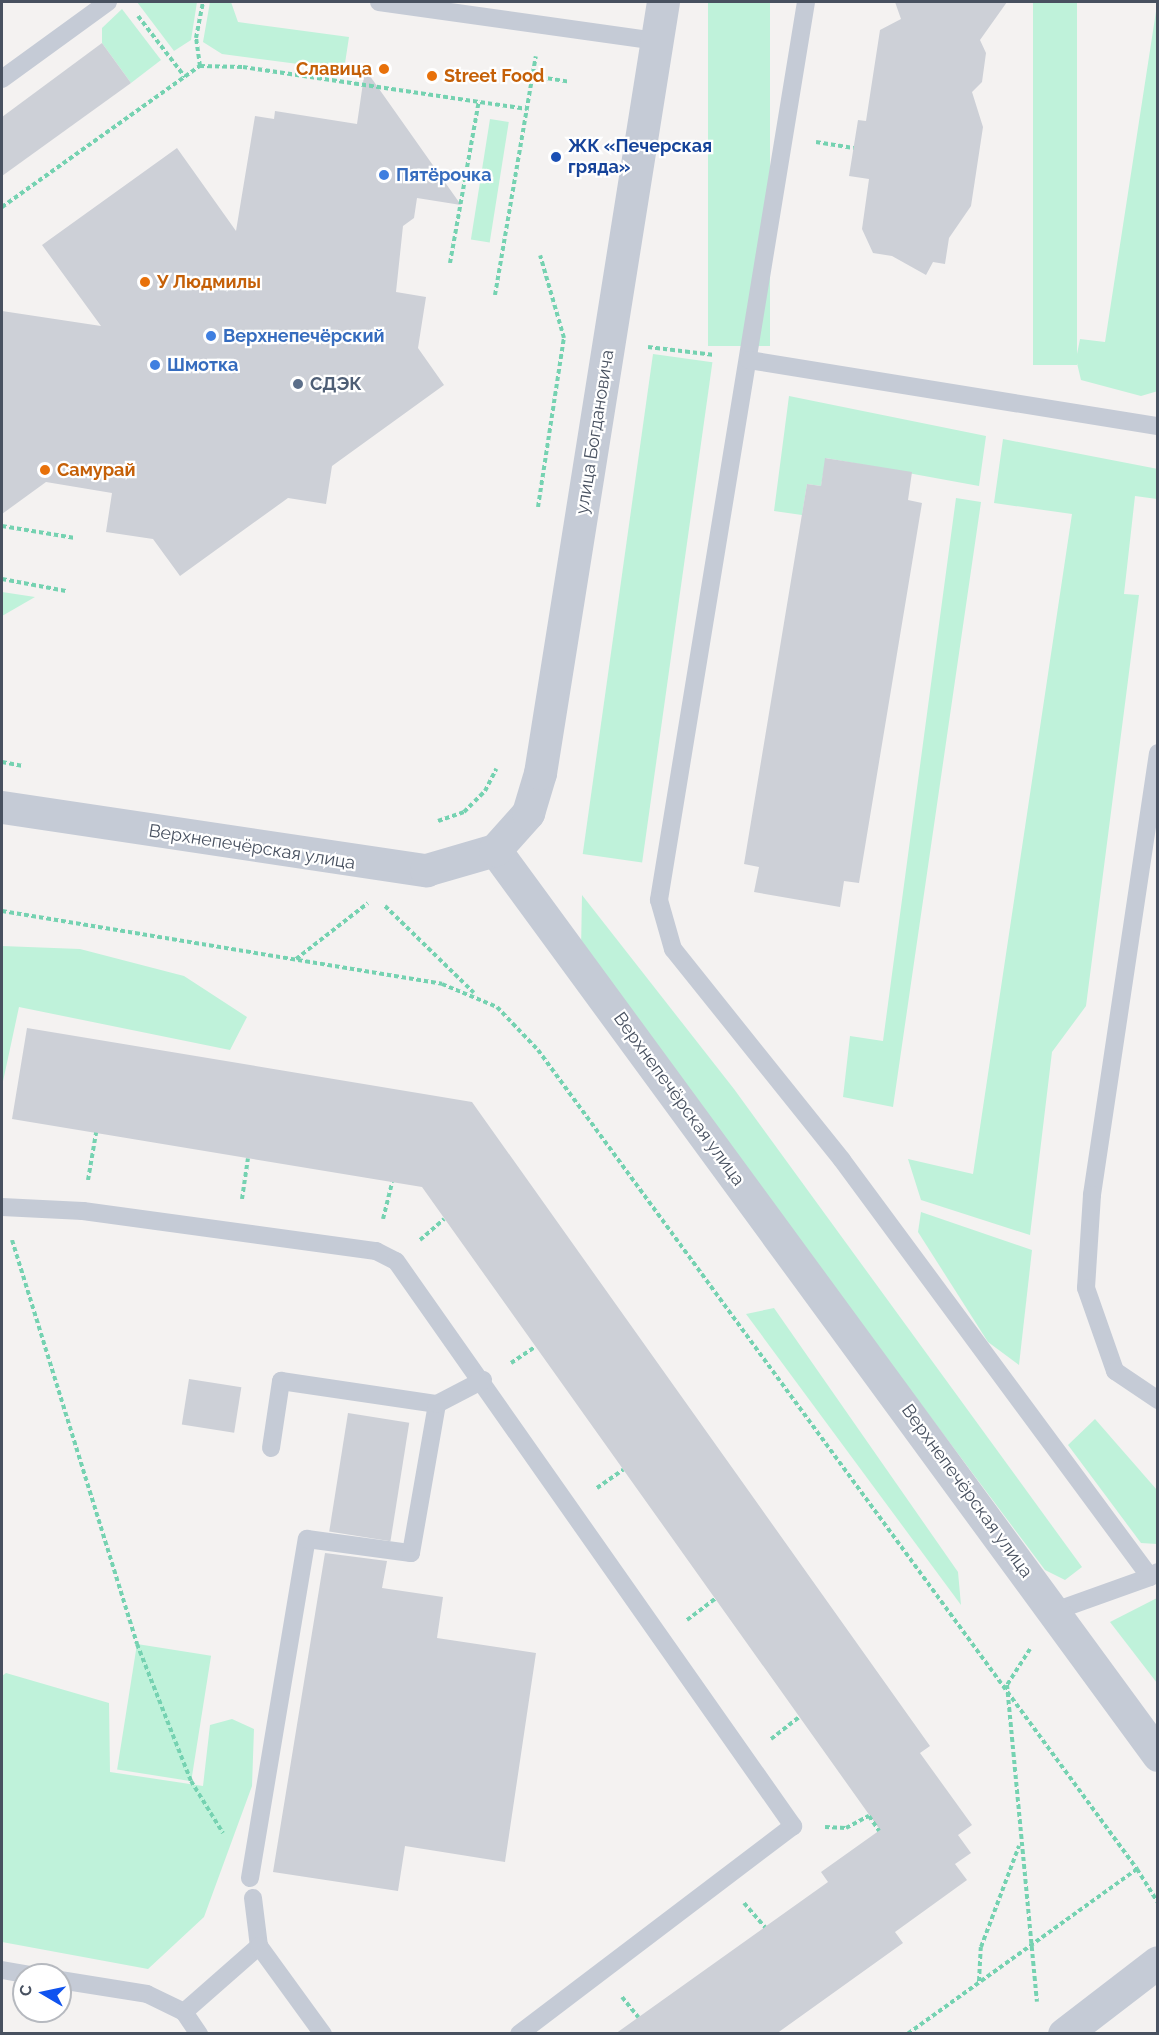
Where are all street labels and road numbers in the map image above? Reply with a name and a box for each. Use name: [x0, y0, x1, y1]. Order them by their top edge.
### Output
street label: улица Богдановича: [571, 348, 619, 516]
street label: Верхнепечёрская улица: [147, 820, 357, 874]
street label: Верхнепечёрская улица: [609, 1008, 749, 1190]
street label: Верхнепечёрская улица: [897, 1400, 1037, 1582]

